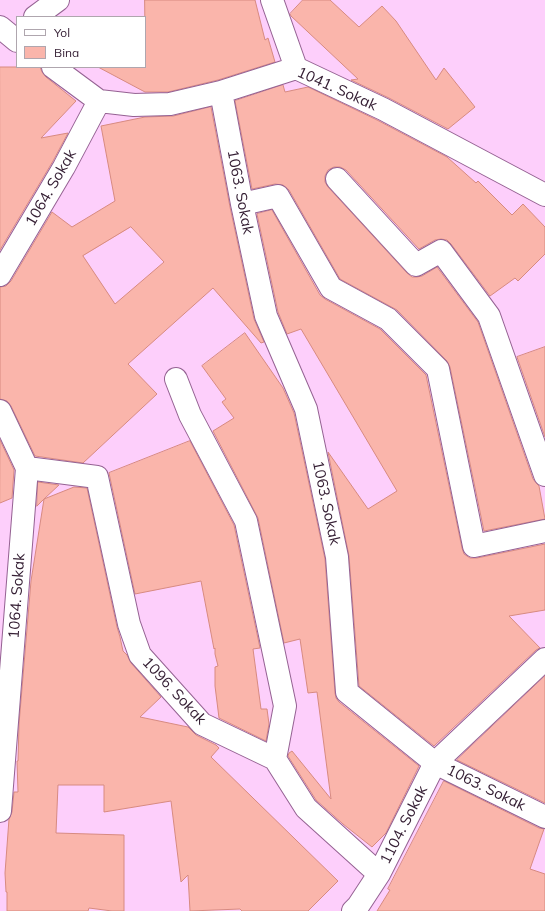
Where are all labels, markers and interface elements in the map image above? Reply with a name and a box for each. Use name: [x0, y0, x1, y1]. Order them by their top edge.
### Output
legend: [16, 16, 146, 68]
text: Yol: [54, 25, 70, 40]
text: Bina: [54, 45, 79, 60]
street label: 1041. Sokak: [294, 63, 380, 115]
street label: 1064. Sokak: [22, 146, 80, 230]
street label: 1063. Sokak: [223, 148, 257, 236]
street label: 1063. Sokak: [308, 459, 344, 547]
street label: 1064. Sokak: [5, 553, 29, 639]
street label: 1096. Sokak: [138, 654, 210, 728]
street label: 1063. Sokak: [444, 761, 528, 815]
street label: 1104. Sokak: [377, 783, 431, 867]

